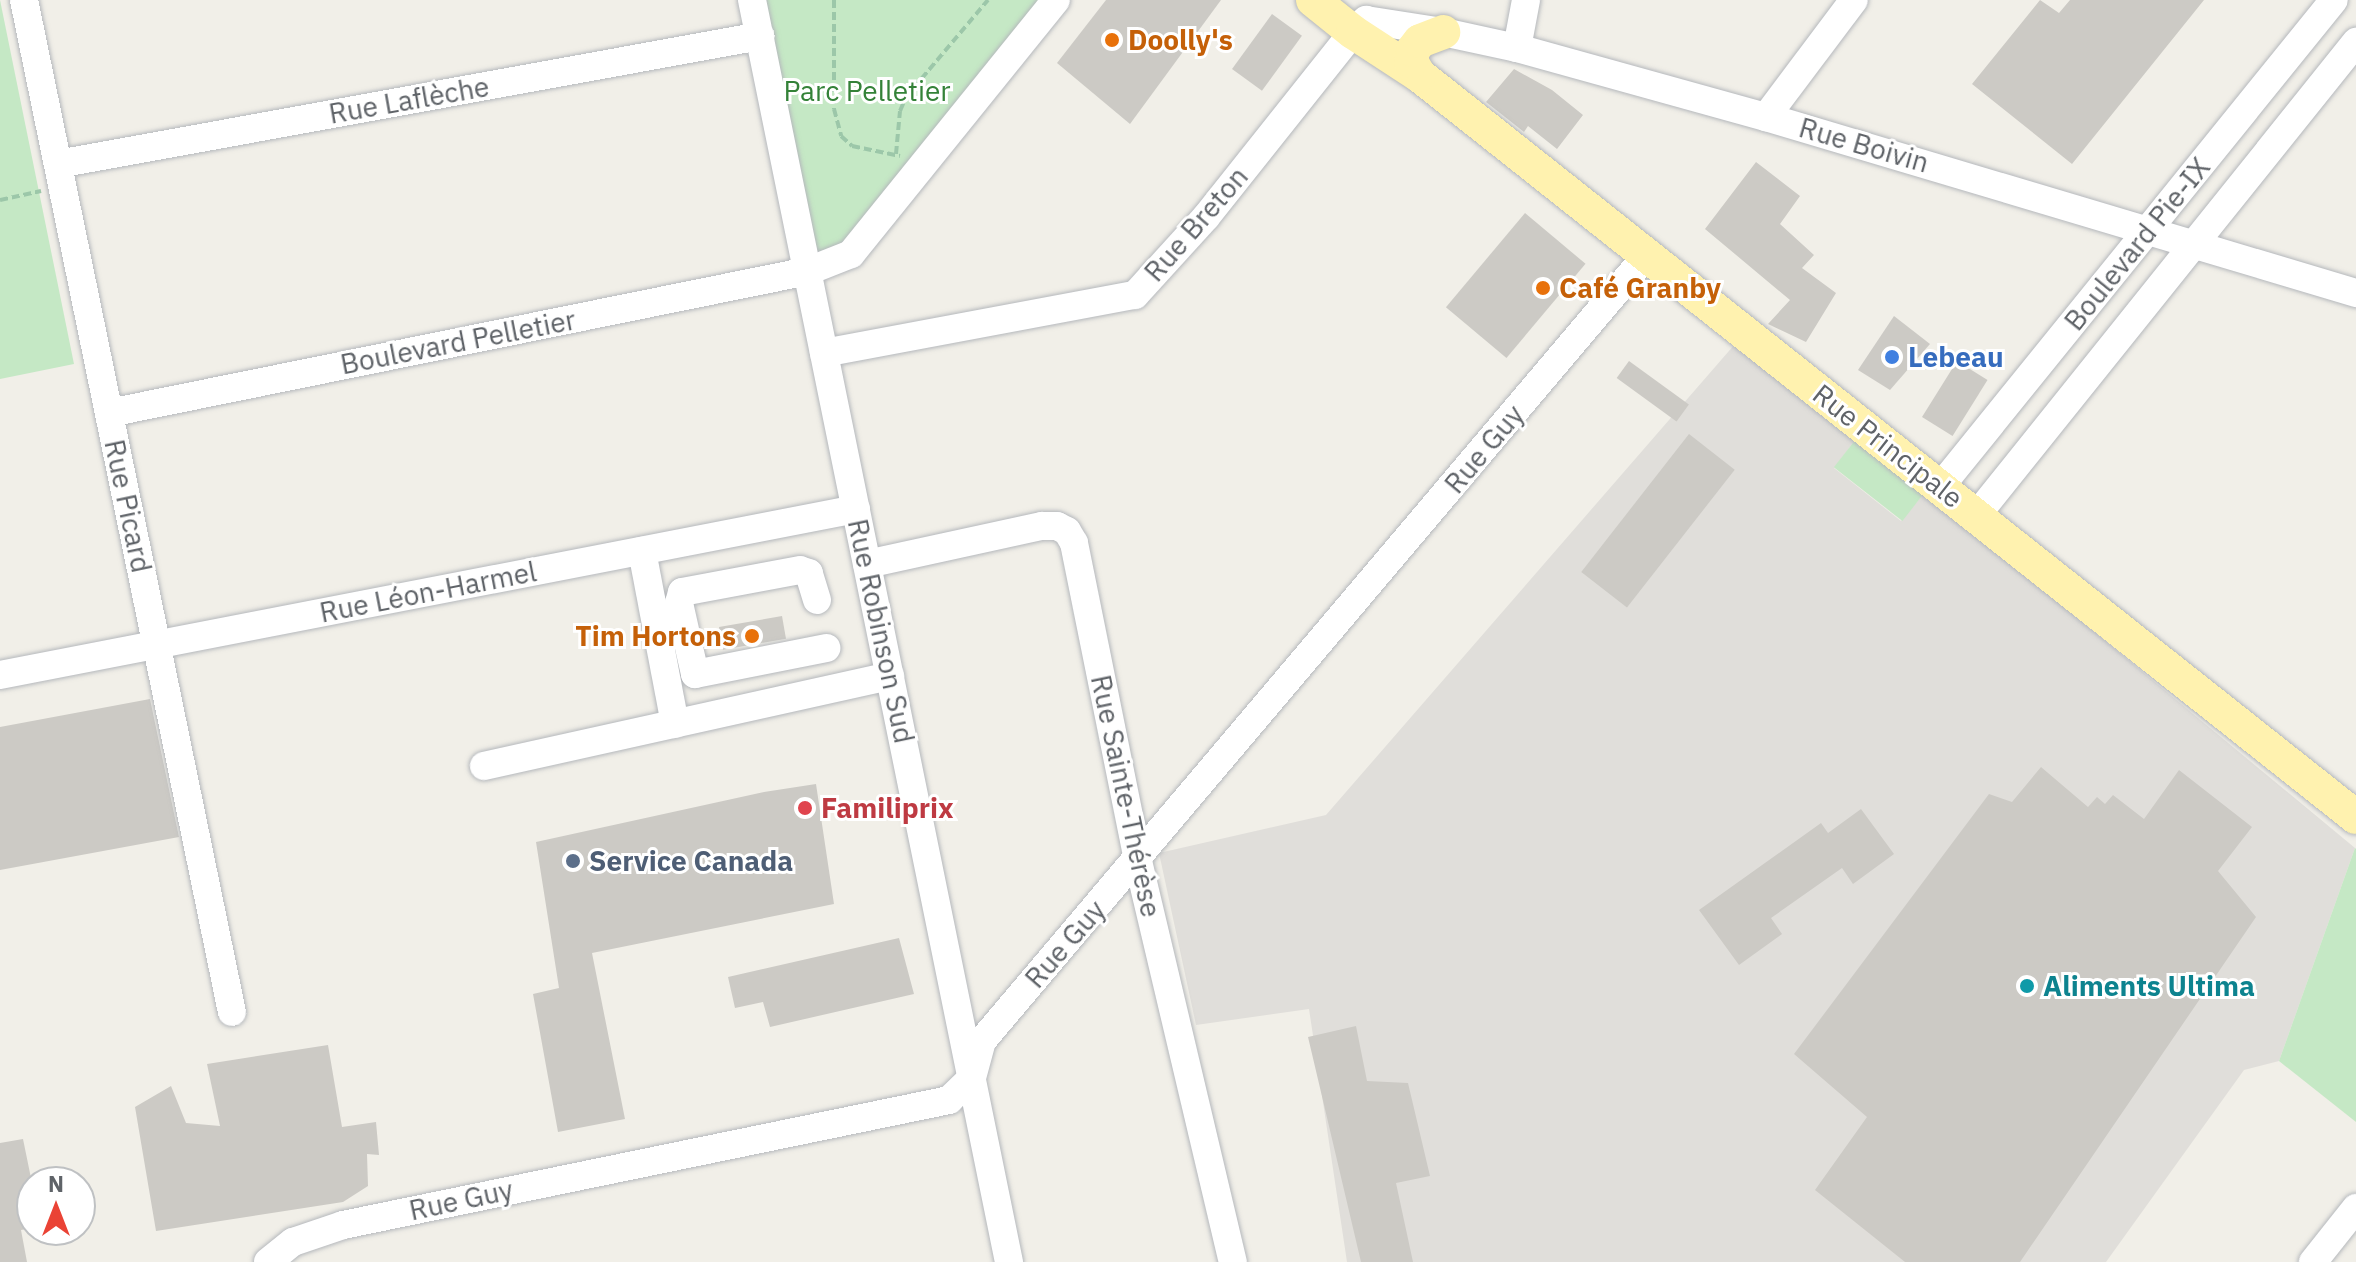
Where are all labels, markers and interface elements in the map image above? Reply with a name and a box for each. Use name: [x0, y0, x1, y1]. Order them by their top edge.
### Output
place label: Doolly's: [1128, 23, 1233, 57]
marker: Doolly's: [1103, 31, 1121, 49]
street label: Rue Laflèche: [326, 69, 492, 131]
park label: Parc Pelletier: [783, 74, 951, 108]
street label: Rue Boivin: [1795, 110, 1933, 180]
street label: Boulevard Pie-IX: [2057, 151, 2217, 337]
street label: Rue Breton: [1137, 160, 1255, 288]
place label: Café Granby: [1559, 271, 1721, 305]
marker: Café Granby: [1534, 279, 1552, 297]
street label: Boulevard Pelletier: [338, 303, 578, 381]
place label: Lebeau: [1908, 340, 2004, 374]
marker: Lebeau: [1883, 348, 1901, 366]
street label: Rue Principale: [1806, 377, 1970, 515]
street label: Rue Guy: [1437, 398, 1531, 500]
street label: Rue Picard: [98, 436, 158, 576]
street label: Rue Robinson Sud: [841, 516, 921, 746]
street label: Rue Léon-Harmel: [317, 555, 539, 629]
place label: Tim Hortons: [575, 619, 736, 653]
marker: Tim Hortons: [743, 627, 761, 645]
street label: Rue Sainte-Thérèse: [1084, 672, 1168, 920]
place label: Familiprix: [821, 791, 954, 825]
marker: Familiprix: [796, 799, 814, 817]
place label: Service Canada: [589, 844, 793, 878]
marker: Service Canada: [564, 852, 582, 870]
street label: Rue Guy: [1018, 893, 1112, 995]
place label: Aliments Ultima: [2043, 969, 2255, 1003]
marker: Aliments Ultima: [2018, 977, 2036, 995]
north arrow: [16, 1166, 96, 1246]
text: N: [48, 1169, 64, 1198]
street label: Rue Guy: [406, 1173, 516, 1227]

